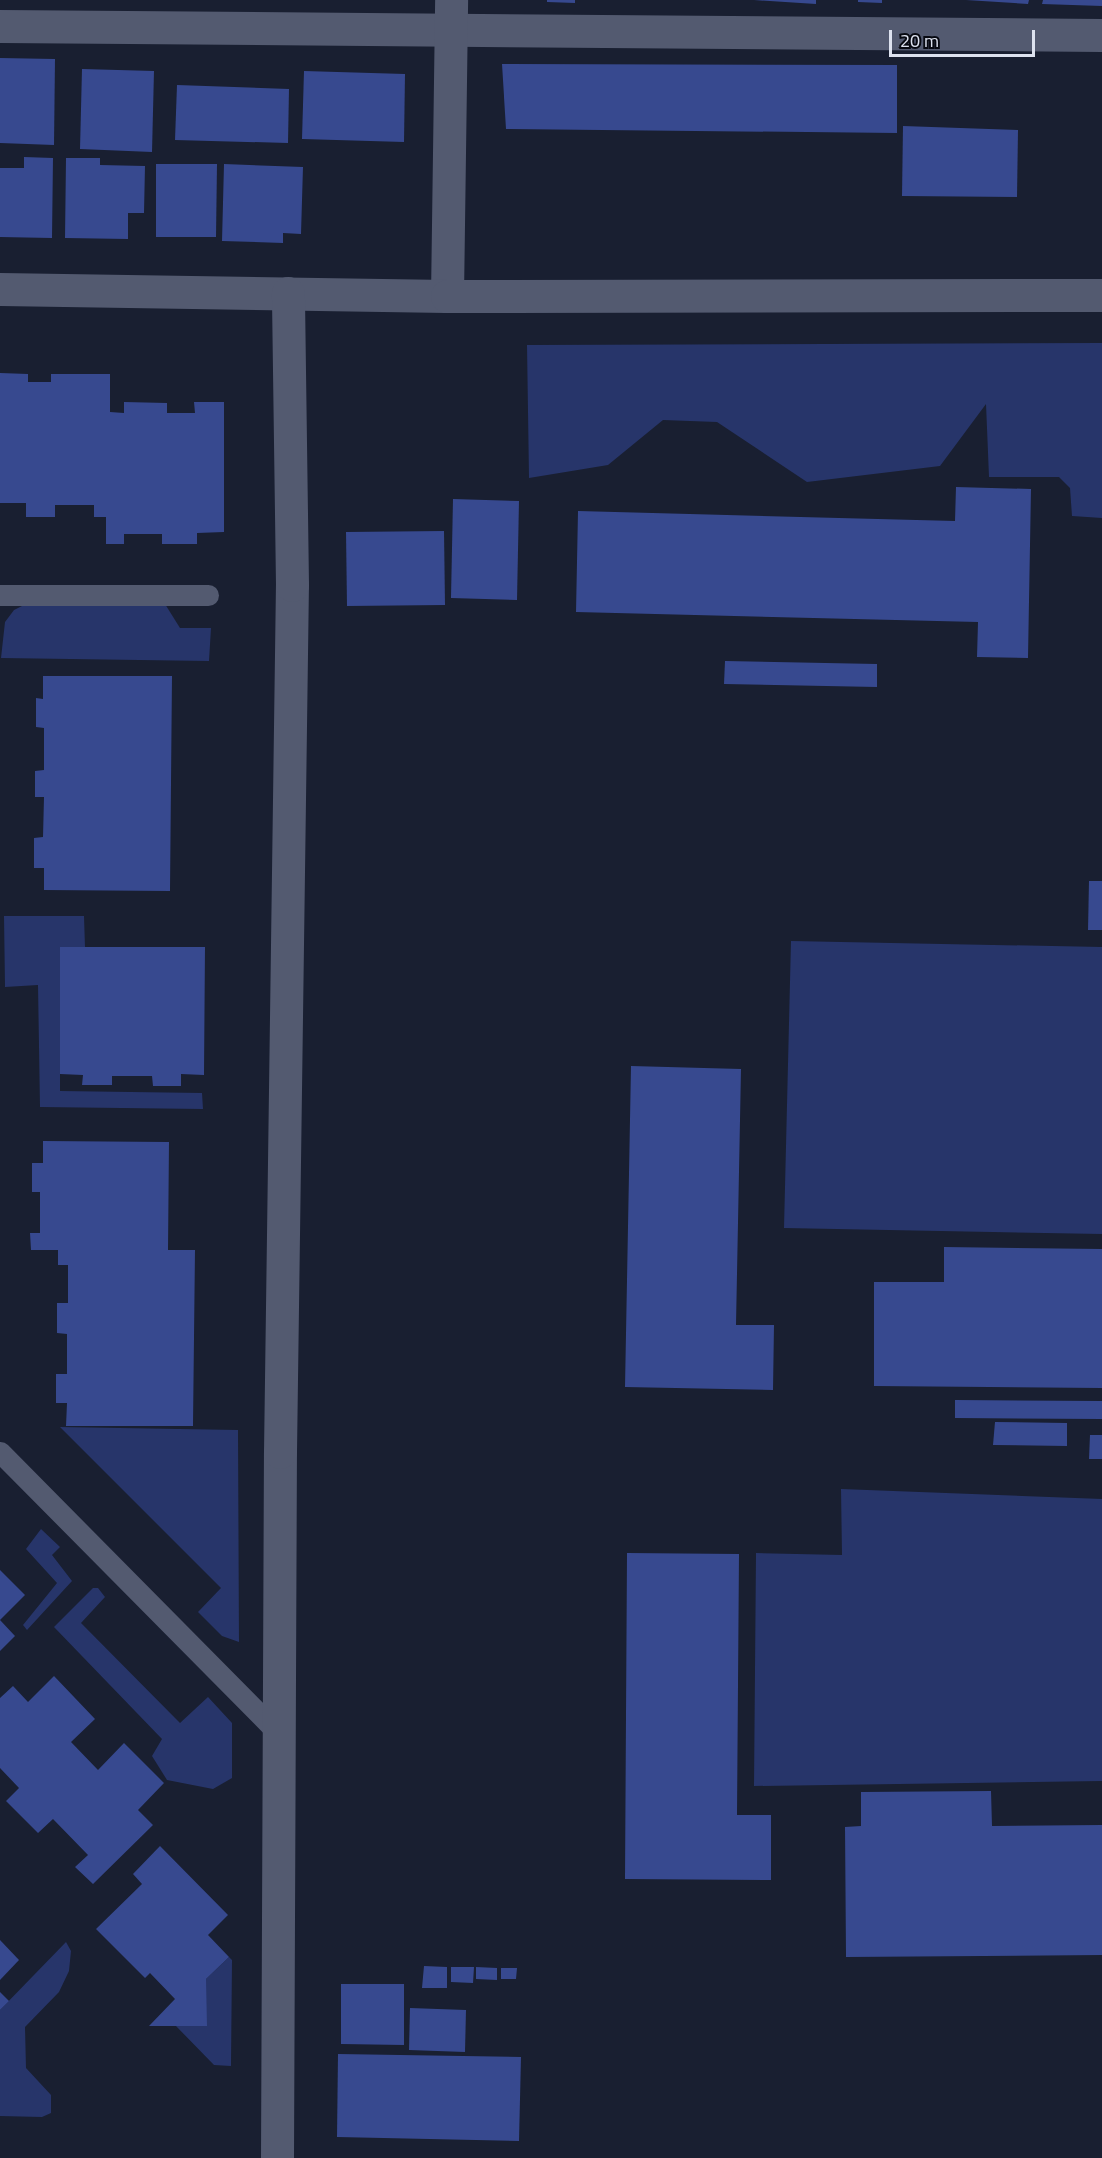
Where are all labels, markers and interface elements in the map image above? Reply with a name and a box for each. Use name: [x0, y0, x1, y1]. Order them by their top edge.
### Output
scale bar: [892, 18, 1038, 56]
text: 20 m: [900, 27, 939, 54]

